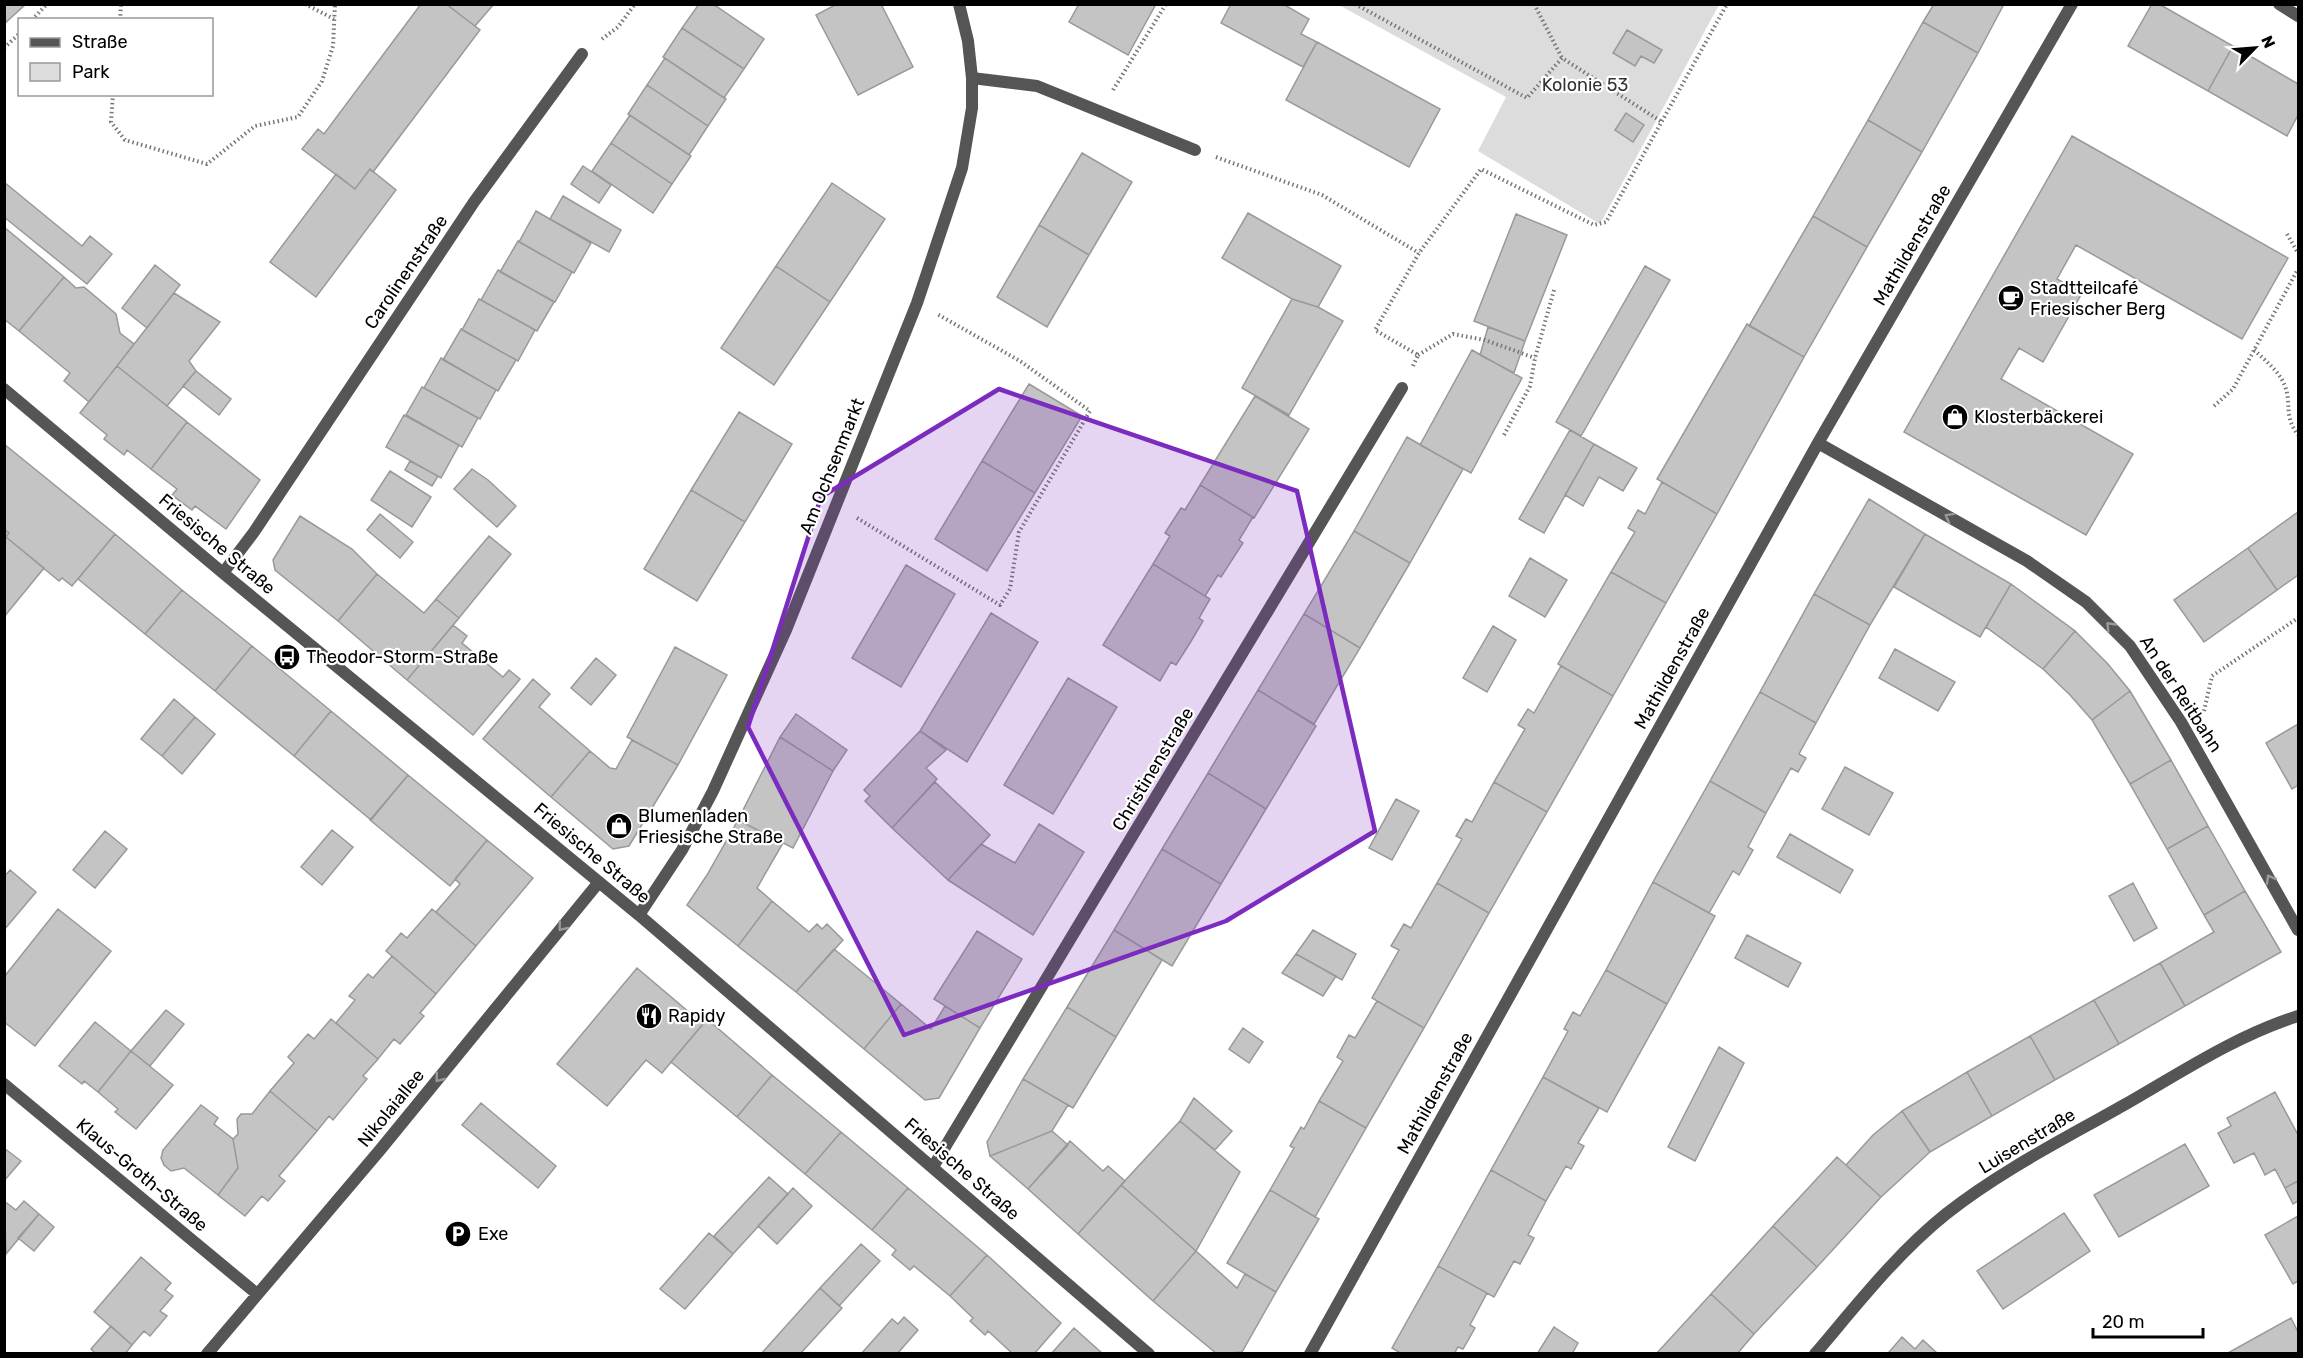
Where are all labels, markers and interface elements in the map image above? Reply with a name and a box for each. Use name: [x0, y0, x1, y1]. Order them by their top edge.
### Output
legend: [18, 18, 213, 96]
north arrow: [2225, 18, 2285, 78]
text: Straße: [72, 31, 128, 53]
text: N: [2257, 33, 2279, 51]
text: Park: [72, 61, 110, 83]
park label: Kolonie 53: [1542, 74, 1628, 96]
street label: Mathildenstraße: [1868, 181, 1956, 309]
street label: Carolinenstraße: [360, 211, 452, 333]
place label: Stadtteilcafé Friesischer Berg: [2030, 277, 2166, 320]
cafe icon: Stadtteilcafé Friesischer Berg: [1996, 283, 2026, 313]
street label: Am Ochsenmarkt: [795, 395, 869, 537]
shop icon: Klosterbäckerei: [1940, 402, 1970, 432]
place label: Klosterbäckerei: [1974, 406, 2103, 428]
street label: Friesische Straße: [154, 489, 280, 599]
one-way arrow: [1945, 513, 1955, 524]
street label: Mathildenstraße: [1629, 603, 1715, 733]
one-way arrow: [2106, 622, 2117, 632]
street label: An der Reitbahn: [2135, 632, 2227, 756]
bus stop icon: Theodor-Storm-Straße: [272, 642, 302, 672]
place label: Theodor-Storm-Straße: [306, 646, 498, 668]
street label: Christinenstraße: [1107, 703, 1199, 835]
street label: Friesische Straße: [529, 798, 655, 908]
place label: Blumenladen Friesische Straße: [638, 805, 783, 848]
shop icon: Blumenladen Friesische Straße: [604, 811, 634, 841]
one-way arrow: [2266, 874, 2277, 885]
one-way arrow: [559, 921, 570, 932]
restaurant icon: Rapidy: [634, 1001, 664, 1031]
place label: Rapidy: [668, 1005, 726, 1027]
street label: Mathildenstraße: [1392, 1028, 1478, 1158]
street label: Nikolaiallee: [353, 1065, 429, 1151]
one-way arrow: [435, 1071, 446, 1082]
street label: Luisenstraße: [1975, 1104, 2079, 1178]
street label: Friesische Straße: [900, 1113, 1024, 1225]
street label: Klaus-Groth-Straße: [72, 1114, 212, 1236]
parking icon: Exe: [443, 1219, 473, 1249]
place label: Exe: [478, 1223, 508, 1245]
scale bar: [2093, 1301, 2202, 1339]
text: 20 m: [2102, 1311, 2144, 1333]

